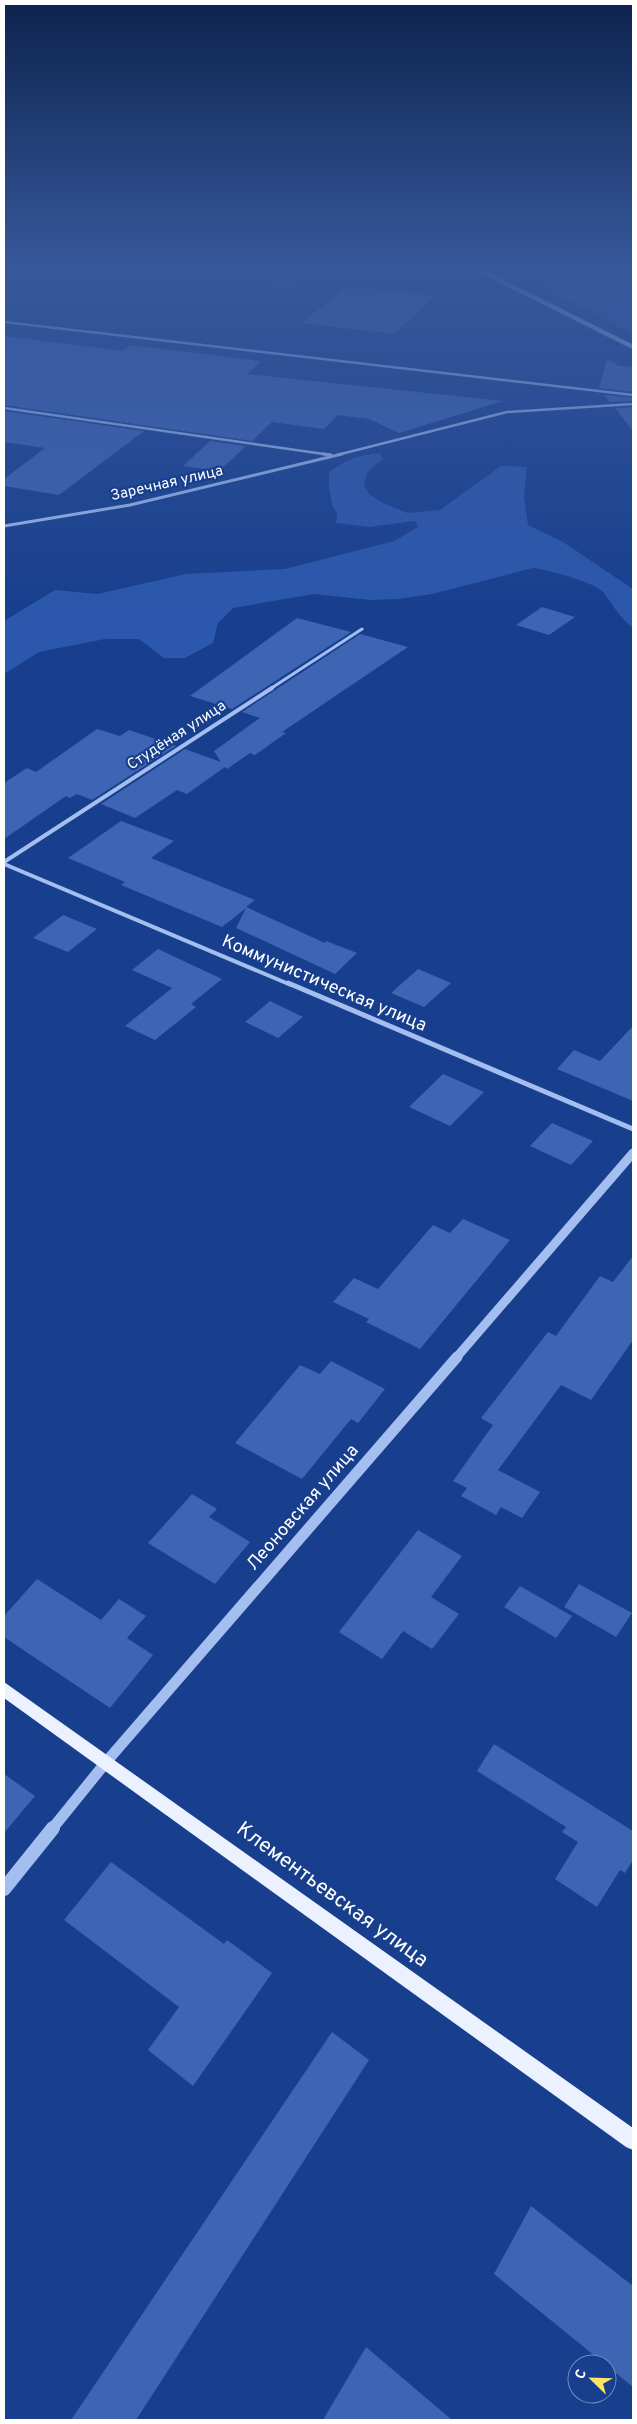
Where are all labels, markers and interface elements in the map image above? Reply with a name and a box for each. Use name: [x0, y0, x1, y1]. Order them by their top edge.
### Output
street label: Заречная улица: [109, 462, 225, 506]
street label: Студёная улица: [124, 697, 230, 775]
street label: Коммунистическая улица: [218, 930, 430, 1038]
street label: Леоновская улица: [242, 1440, 364, 1576]
street label: Клементьевская улица: [231, 1816, 433, 1974]
north arrow: [567, 2354, 617, 2404]
text: С: [572, 2367, 591, 2382]

